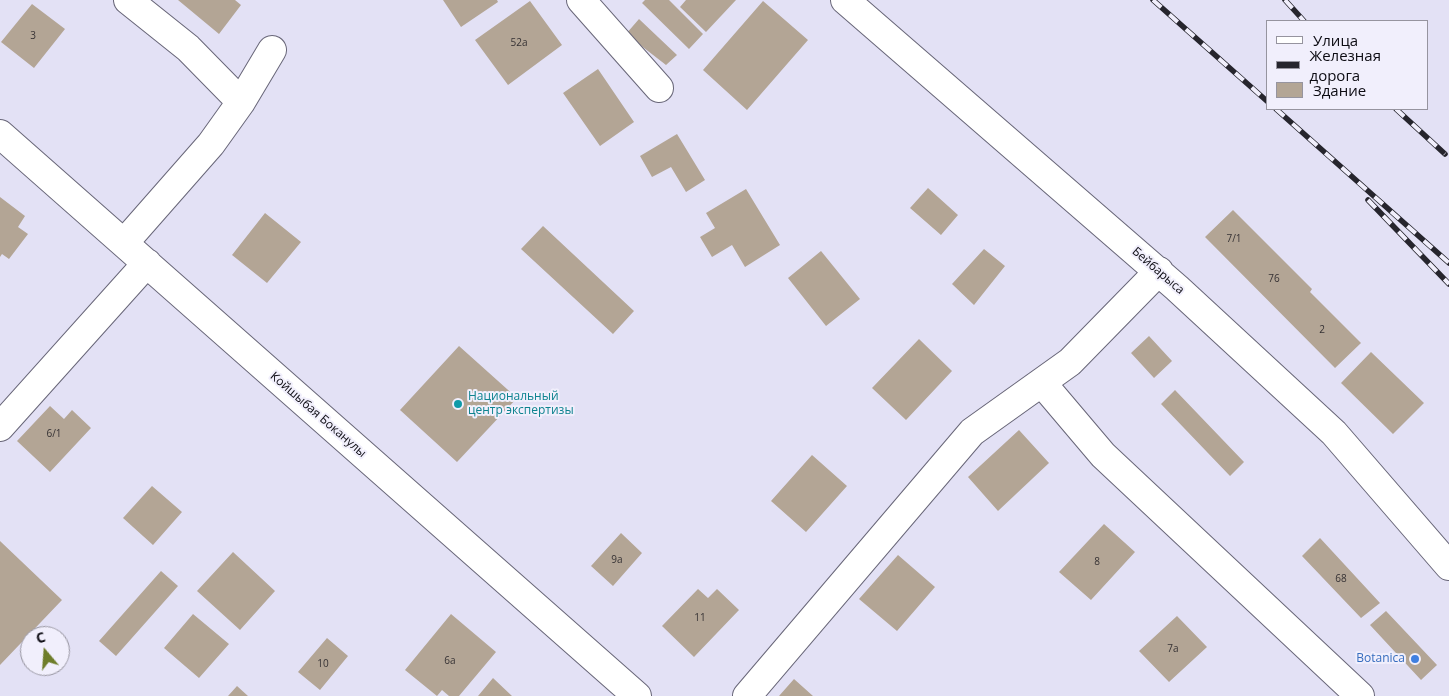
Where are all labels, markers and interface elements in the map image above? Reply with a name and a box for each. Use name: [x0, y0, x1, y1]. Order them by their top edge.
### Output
legend: [1266, 20, 1429, 110]
house number: 3: [30, 30, 36, 42]
text: Улица: [1313, 30, 1358, 50]
house number: 52а: [511, 37, 527, 49]
text: Железная дорога: [1310, 45, 1381, 85]
text: Здание: [1313, 80, 1366, 100]
house number: 7/1: [1226, 233, 1242, 245]
street label: Бейбарыса: [1129, 244, 1187, 298]
house number: 76: [1268, 273, 1280, 285]
house number: 2: [1319, 324, 1325, 336]
street label: Койшыбая Боканулы: [267, 369, 369, 461]
place label: Национальный центр экспертизы: [468, 390, 574, 418]
marker: Национальный центр экспертизы: [452, 398, 464, 410]
house number: 6/1: [46, 428, 62, 440]
house number: 9а: [611, 554, 623, 566]
house number: 8: [1094, 556, 1100, 568]
house number: 68: [1335, 573, 1347, 585]
house number: 11: [694, 612, 706, 624]
north arrow: [20, 626, 70, 676]
text: С: [33, 627, 48, 648]
house number: 7а: [1167, 643, 1179, 655]
place label: Botanica: [1356, 652, 1405, 666]
marker: Botanica: [1409, 653, 1421, 665]
house number: 6а: [444, 655, 456, 667]
house number: 10: [317, 658, 329, 670]

